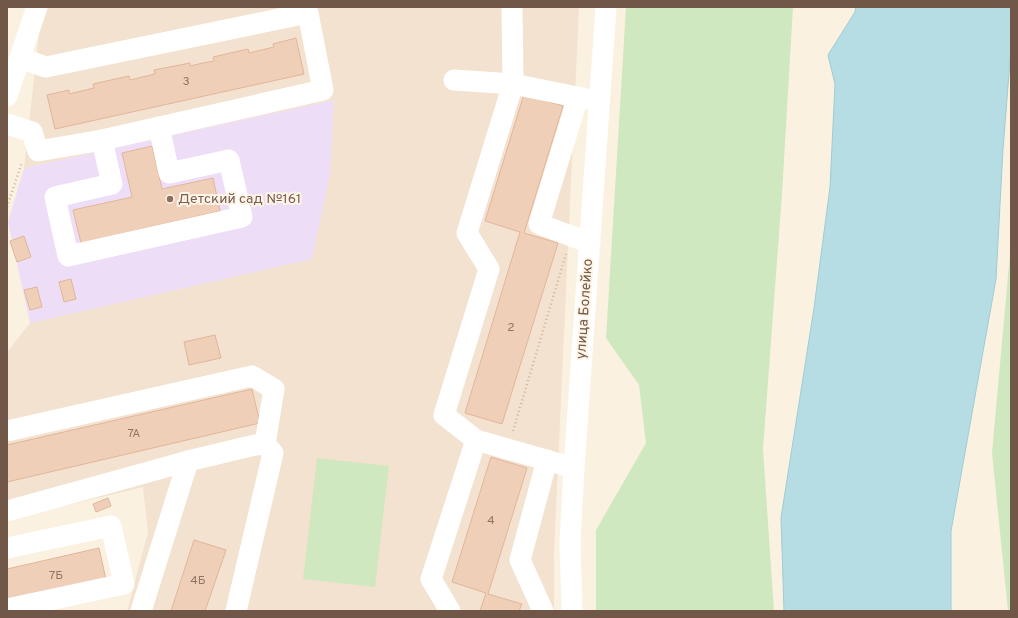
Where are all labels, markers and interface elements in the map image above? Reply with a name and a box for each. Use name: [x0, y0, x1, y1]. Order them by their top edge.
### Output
house number: 3: [182, 74, 190, 90]
place label: Детский сад №161: [178, 191, 301, 208]
marker: Детский сад №161: [165, 194, 175, 204]
street label: улица Болейко: [573, 258, 597, 360]
house number: 2: [507, 320, 515, 336]
house number: 7А: [127, 426, 141, 442]
house number: 4: [487, 513, 495, 529]
house number: 7Б: [49, 568, 63, 584]
house number: 4Б: [190, 573, 206, 589]

